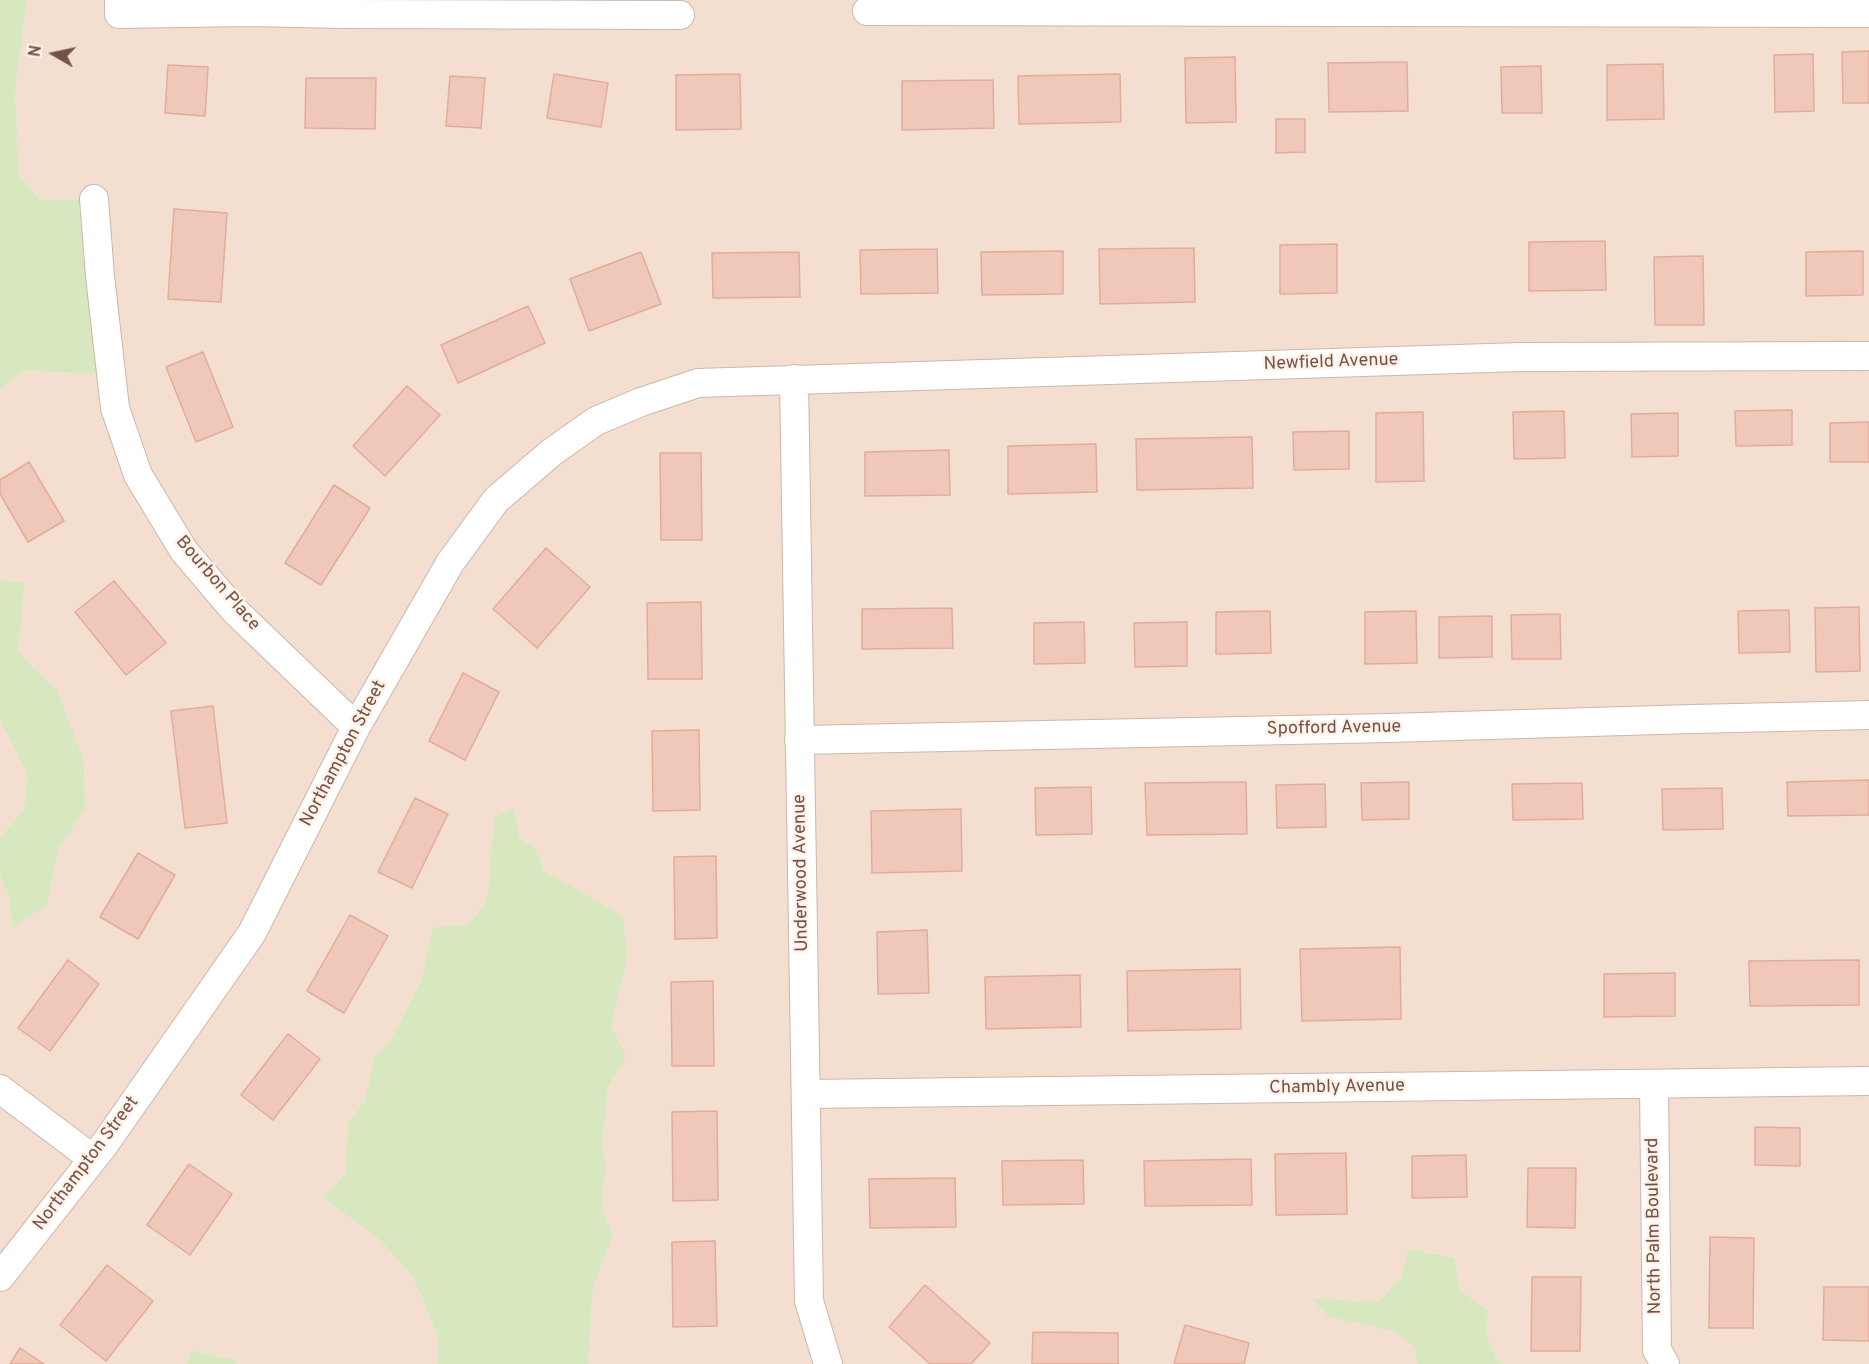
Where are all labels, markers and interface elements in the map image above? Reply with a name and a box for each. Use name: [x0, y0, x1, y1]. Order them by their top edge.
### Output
north arrow: [24, 24, 84, 84]
text: N: [25, 44, 47, 58]
street label: Newfield Avenue: [1263, 350, 1399, 376]
street label: Bourbon Place: [170, 532, 264, 636]
street label: Northampton Street: [296, 677, 392, 831]
street label: Spofford Avenue: [1267, 717, 1401, 741]
street label: Underwood Avenue: [790, 794, 814, 952]
street label: Chambly Avenue: [1269, 1076, 1405, 1100]
street label: Northampton Street: [30, 1093, 144, 1235]
street label: North Palm Boulevard: [1643, 1137, 1667, 1315]

